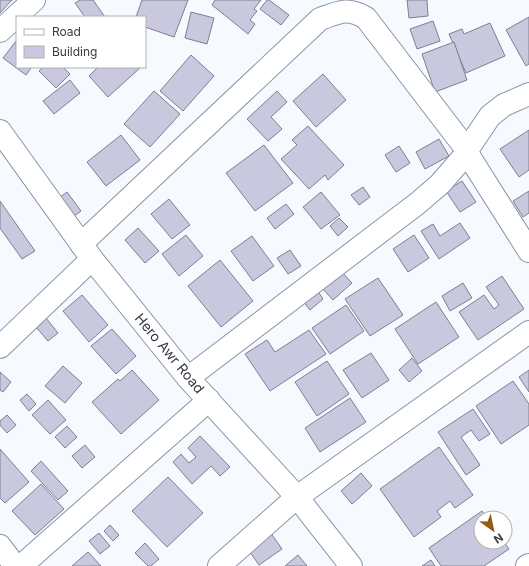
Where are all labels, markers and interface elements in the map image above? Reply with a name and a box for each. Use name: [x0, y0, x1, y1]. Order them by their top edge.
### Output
legend: [16, 16, 146, 68]
text: Road: [52, 24, 81, 39]
text: Building: [52, 44, 97, 59]
street label: Hero Awr Road: [132, 310, 208, 396]
north arrow: [473, 510, 513, 550]
text: N: [491, 530, 506, 547]

